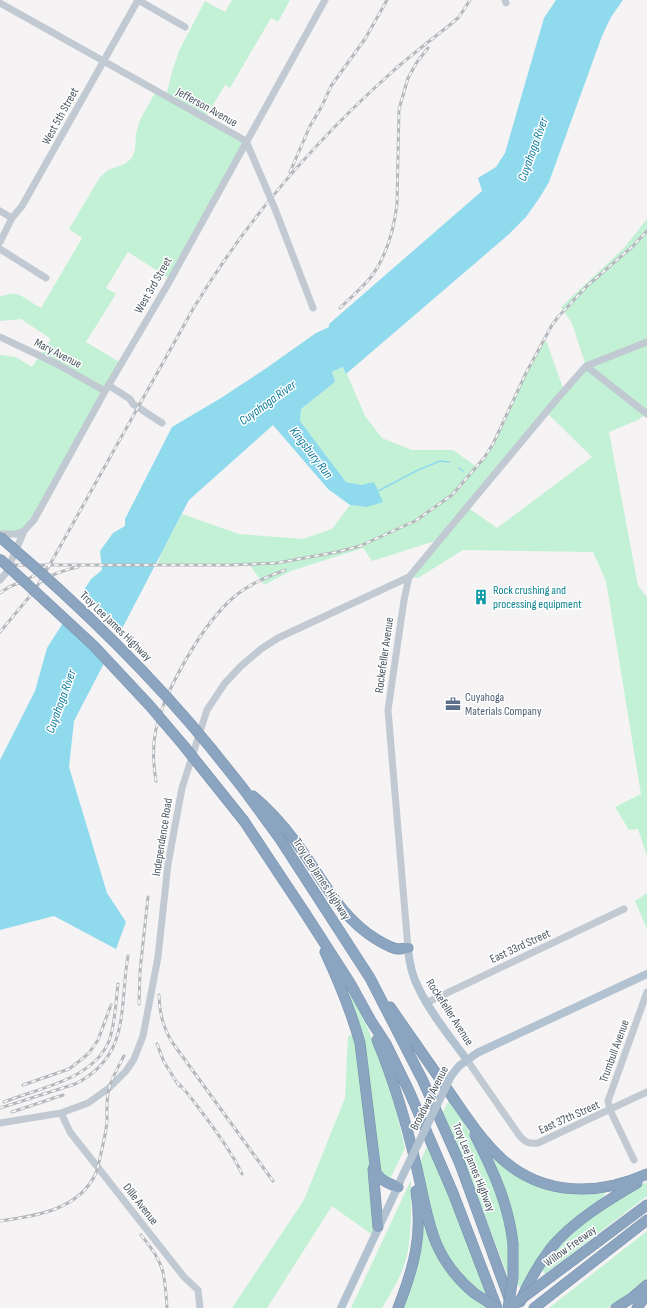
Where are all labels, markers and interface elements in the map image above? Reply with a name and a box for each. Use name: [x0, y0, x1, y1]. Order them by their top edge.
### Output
street label: Jefferson Avenue: [173, 84, 240, 130]
street label: West 5th Street: [39, 85, 82, 147]
water label: Cuyahoga River: [514, 114, 552, 183]
street label: West 3rd Street: [131, 254, 176, 316]
street label: Mary Avenue: [32, 335, 84, 372]
water label: Cuyahoga River: [236, 376, 300, 429]
water label: Kingsbury Run: [286, 423, 337, 482]
place label: Rock crushing and processing equipment: [493, 583, 582, 612]
street label: Troy Lee James Highway: [77, 588, 155, 665]
building icon: Rock crushing and processing equipment: [472, 588, 490, 606]
street label: Rockefeller Avenue: [372, 616, 397, 694]
water label: Cuyahoga River: [42, 666, 80, 735]
place label: Cuyahoga Materials Company: [465, 690, 542, 719]
office icon: Cuyahoga Materials Company: [444, 695, 462, 713]
street label: Independence Road: [149, 797, 176, 877]
street label: Troy Lee James Highway: [290, 836, 354, 923]
street label: East 33rd Street: [488, 926, 553, 967]
street label: Rockefeller Avenue: [422, 976, 477, 1049]
street label: Trumbull Avenue: [596, 1017, 633, 1085]
street label: Broadway Avenue: [407, 1063, 452, 1133]
street label: East 37th Street: [536, 1097, 602, 1138]
street label: Troy Lee James Highway: [449, 1121, 498, 1214]
street label: Dille Avenue: [120, 1181, 162, 1228]
street label: Willow Freeway: [541, 1222, 600, 1270]

